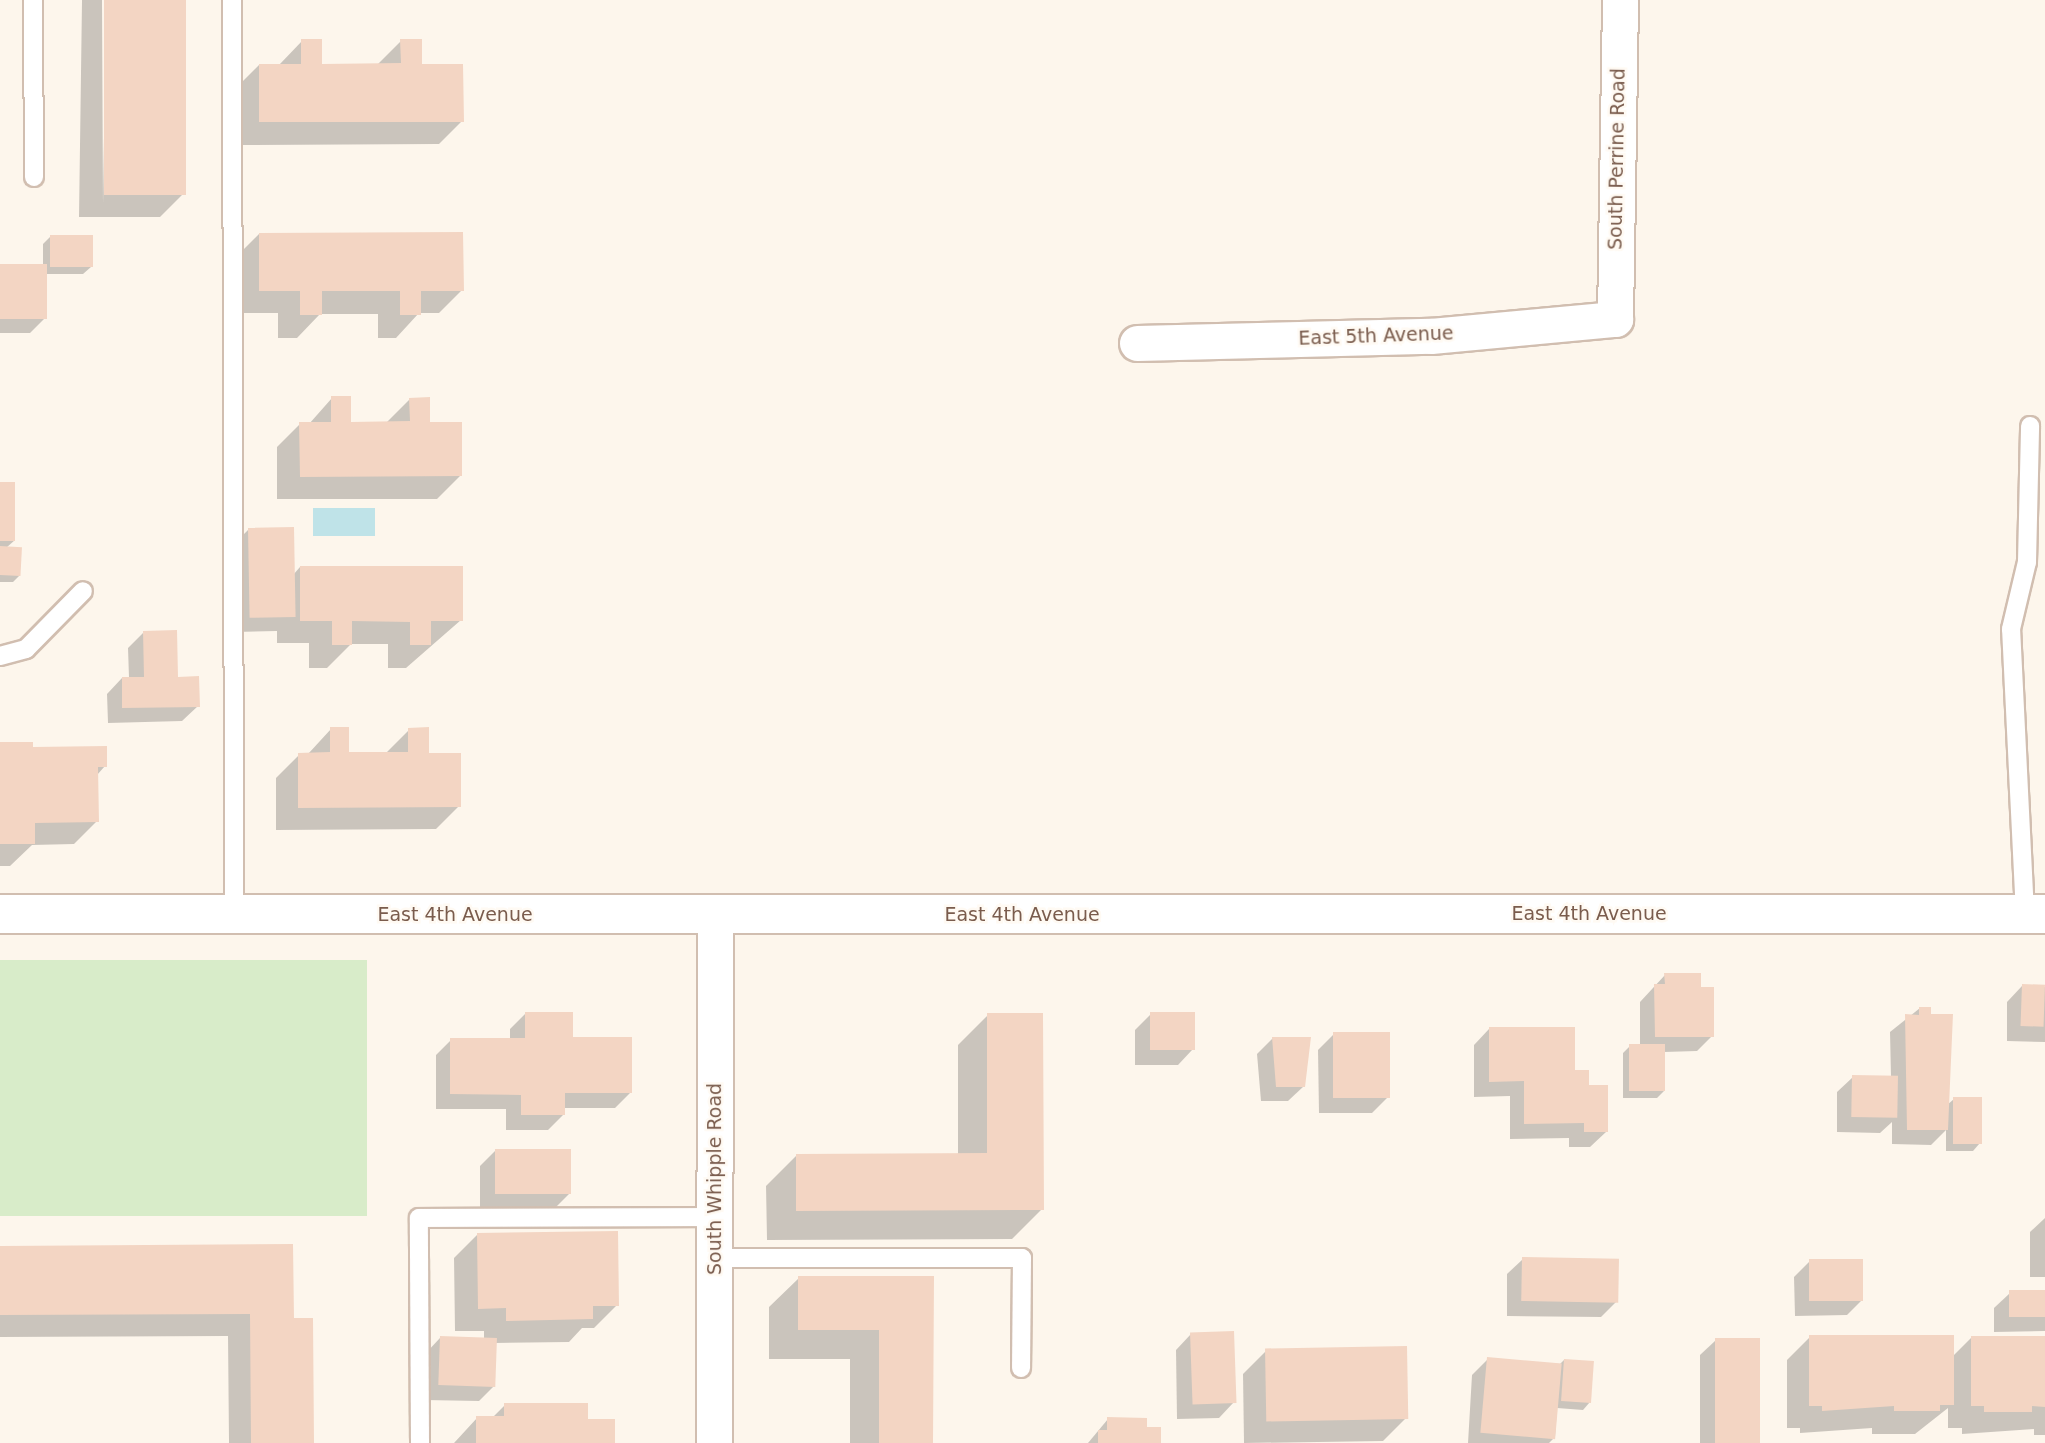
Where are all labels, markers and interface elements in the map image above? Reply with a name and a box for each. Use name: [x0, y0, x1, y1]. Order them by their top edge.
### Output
street label: South Perrine Road: [1604, 68, 1630, 250]
street label: East 5th Avenue: [1298, 322, 1454, 350]
street label: East 4th Avenue: [1511, 903, 1667, 925]
street label: East 4th Avenue: [377, 904, 533, 926]
street label: East 4th Avenue: [944, 904, 1100, 926]
street label: South Whipple Road: [704, 1083, 726, 1275]

